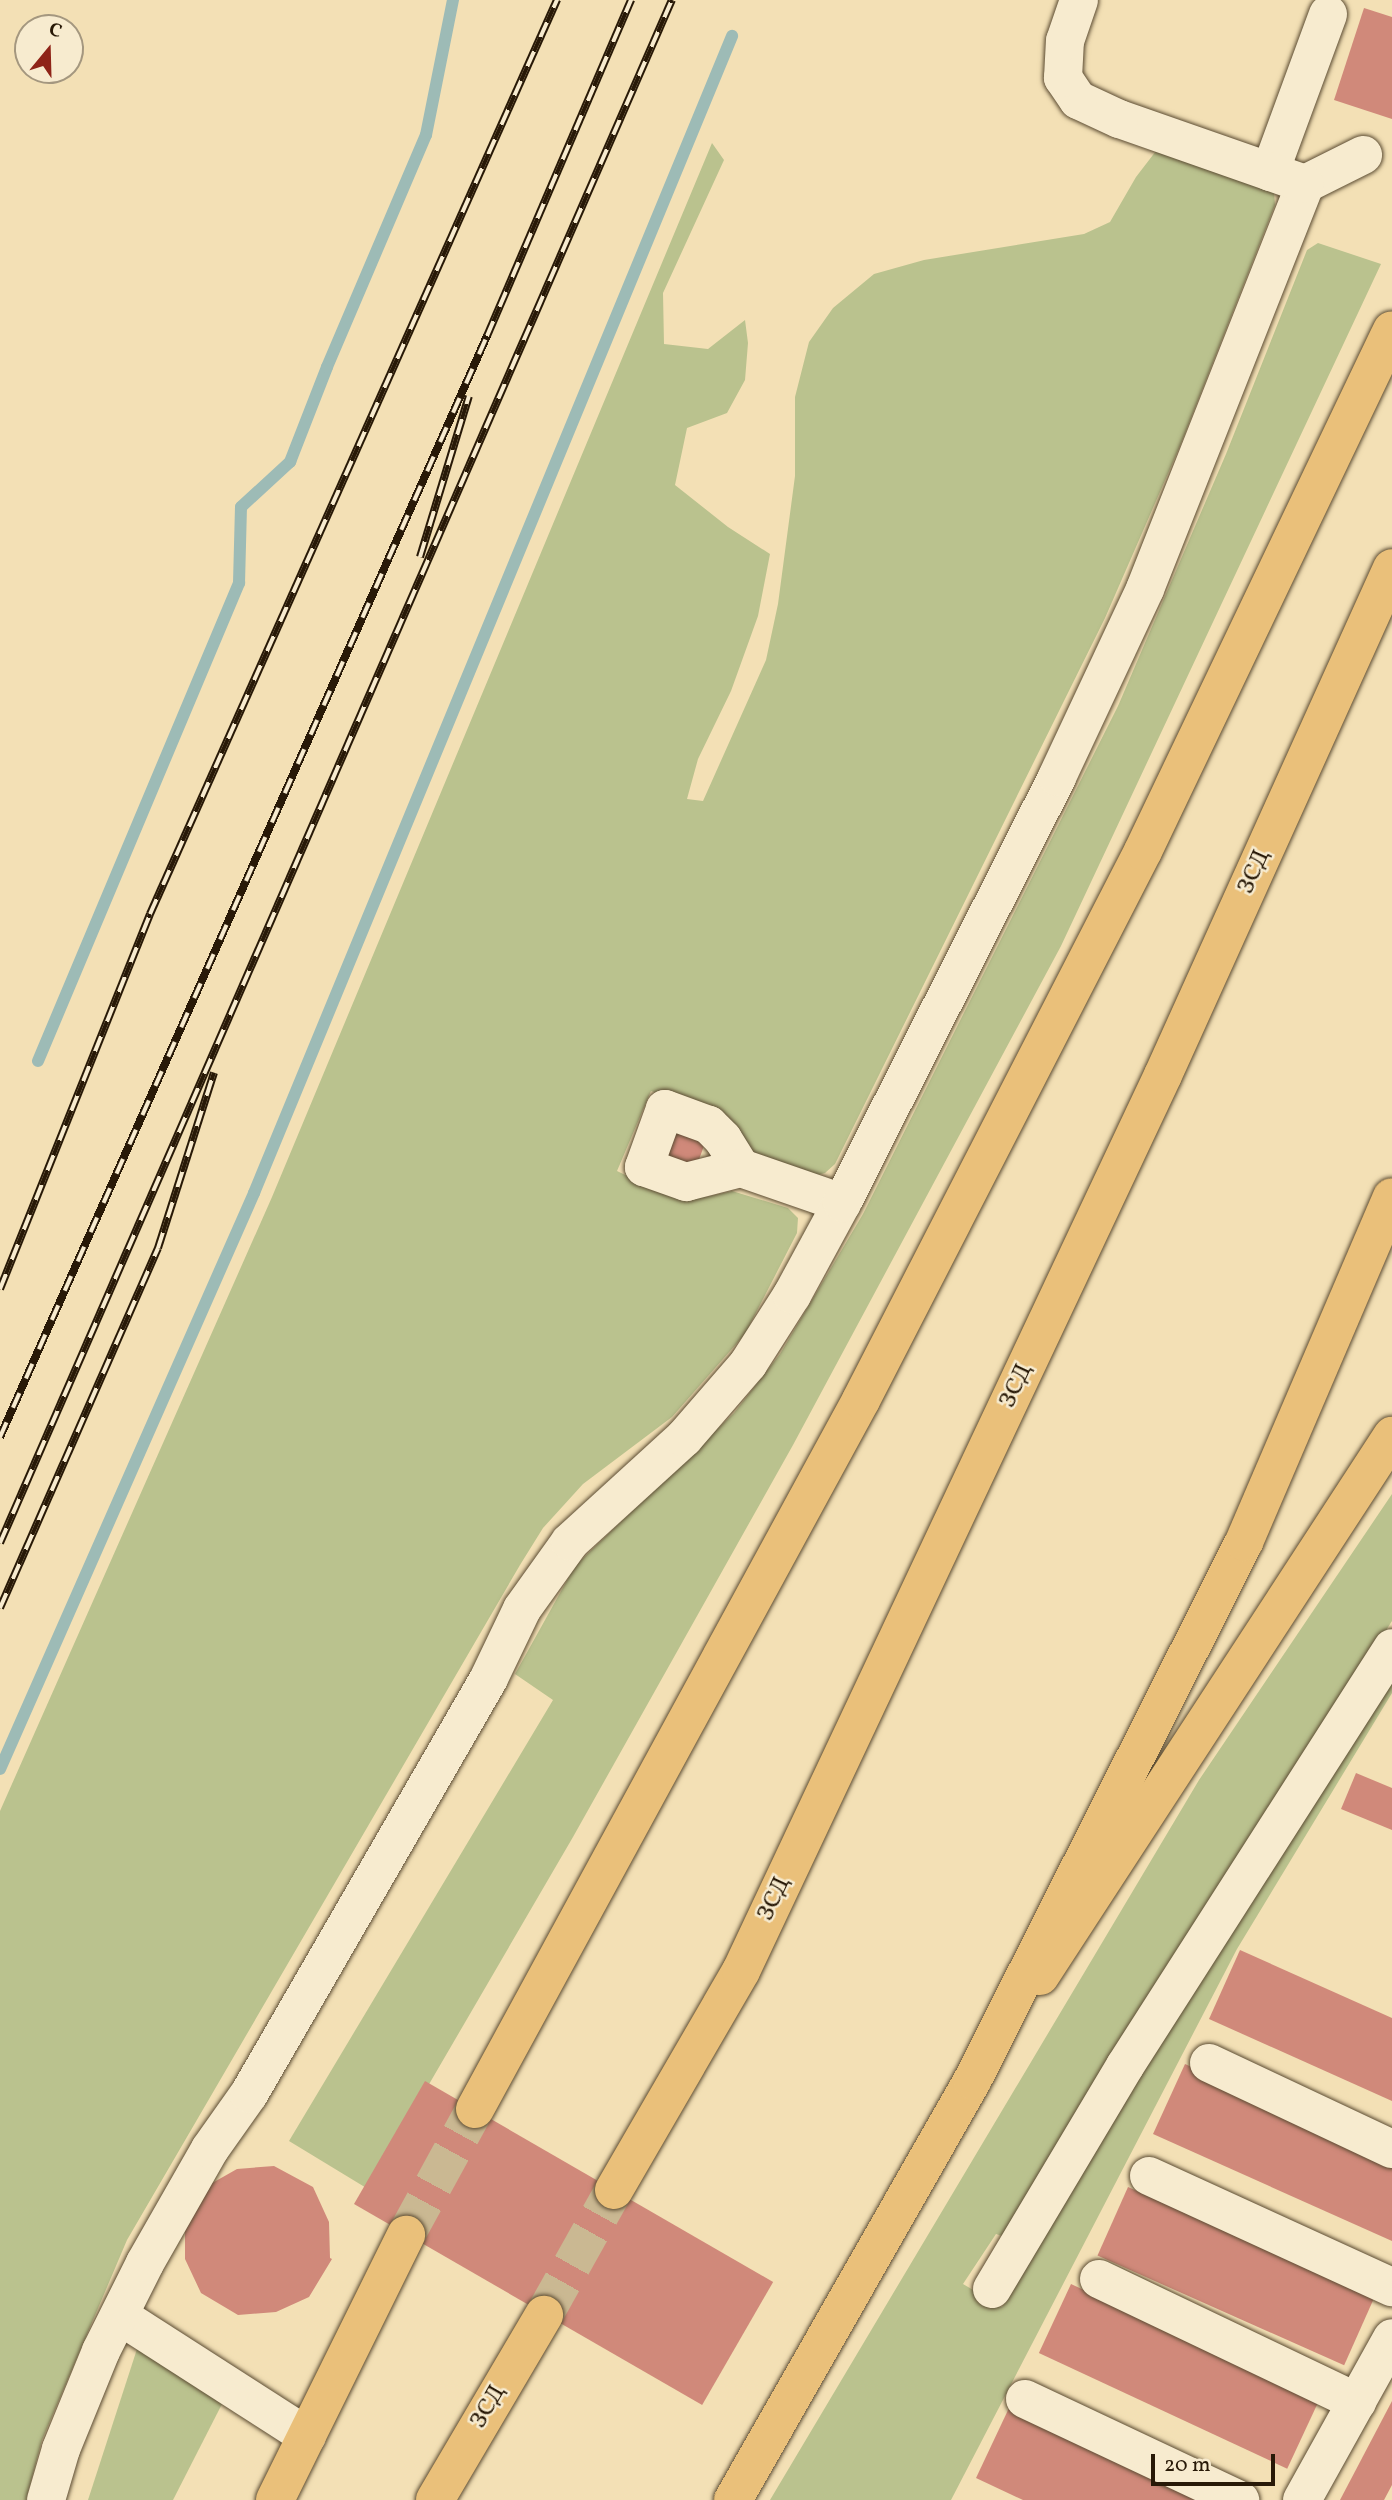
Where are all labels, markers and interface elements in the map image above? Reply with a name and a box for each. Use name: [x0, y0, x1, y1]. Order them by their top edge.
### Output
north arrow: [14, 14, 84, 84]
text: С: [45, 17, 65, 45]
street label: ЗСД: [1232, 845, 1278, 899]
street label: ЗСД: [994, 1359, 1040, 1413]
street label: ЗСД: [752, 1872, 798, 1926]
street label: ЗСД: [465, 2380, 513, 2434]
scale bar: [1154, 2440, 1278, 2484]
text: 20 m: [1164, 2451, 1210, 2480]

